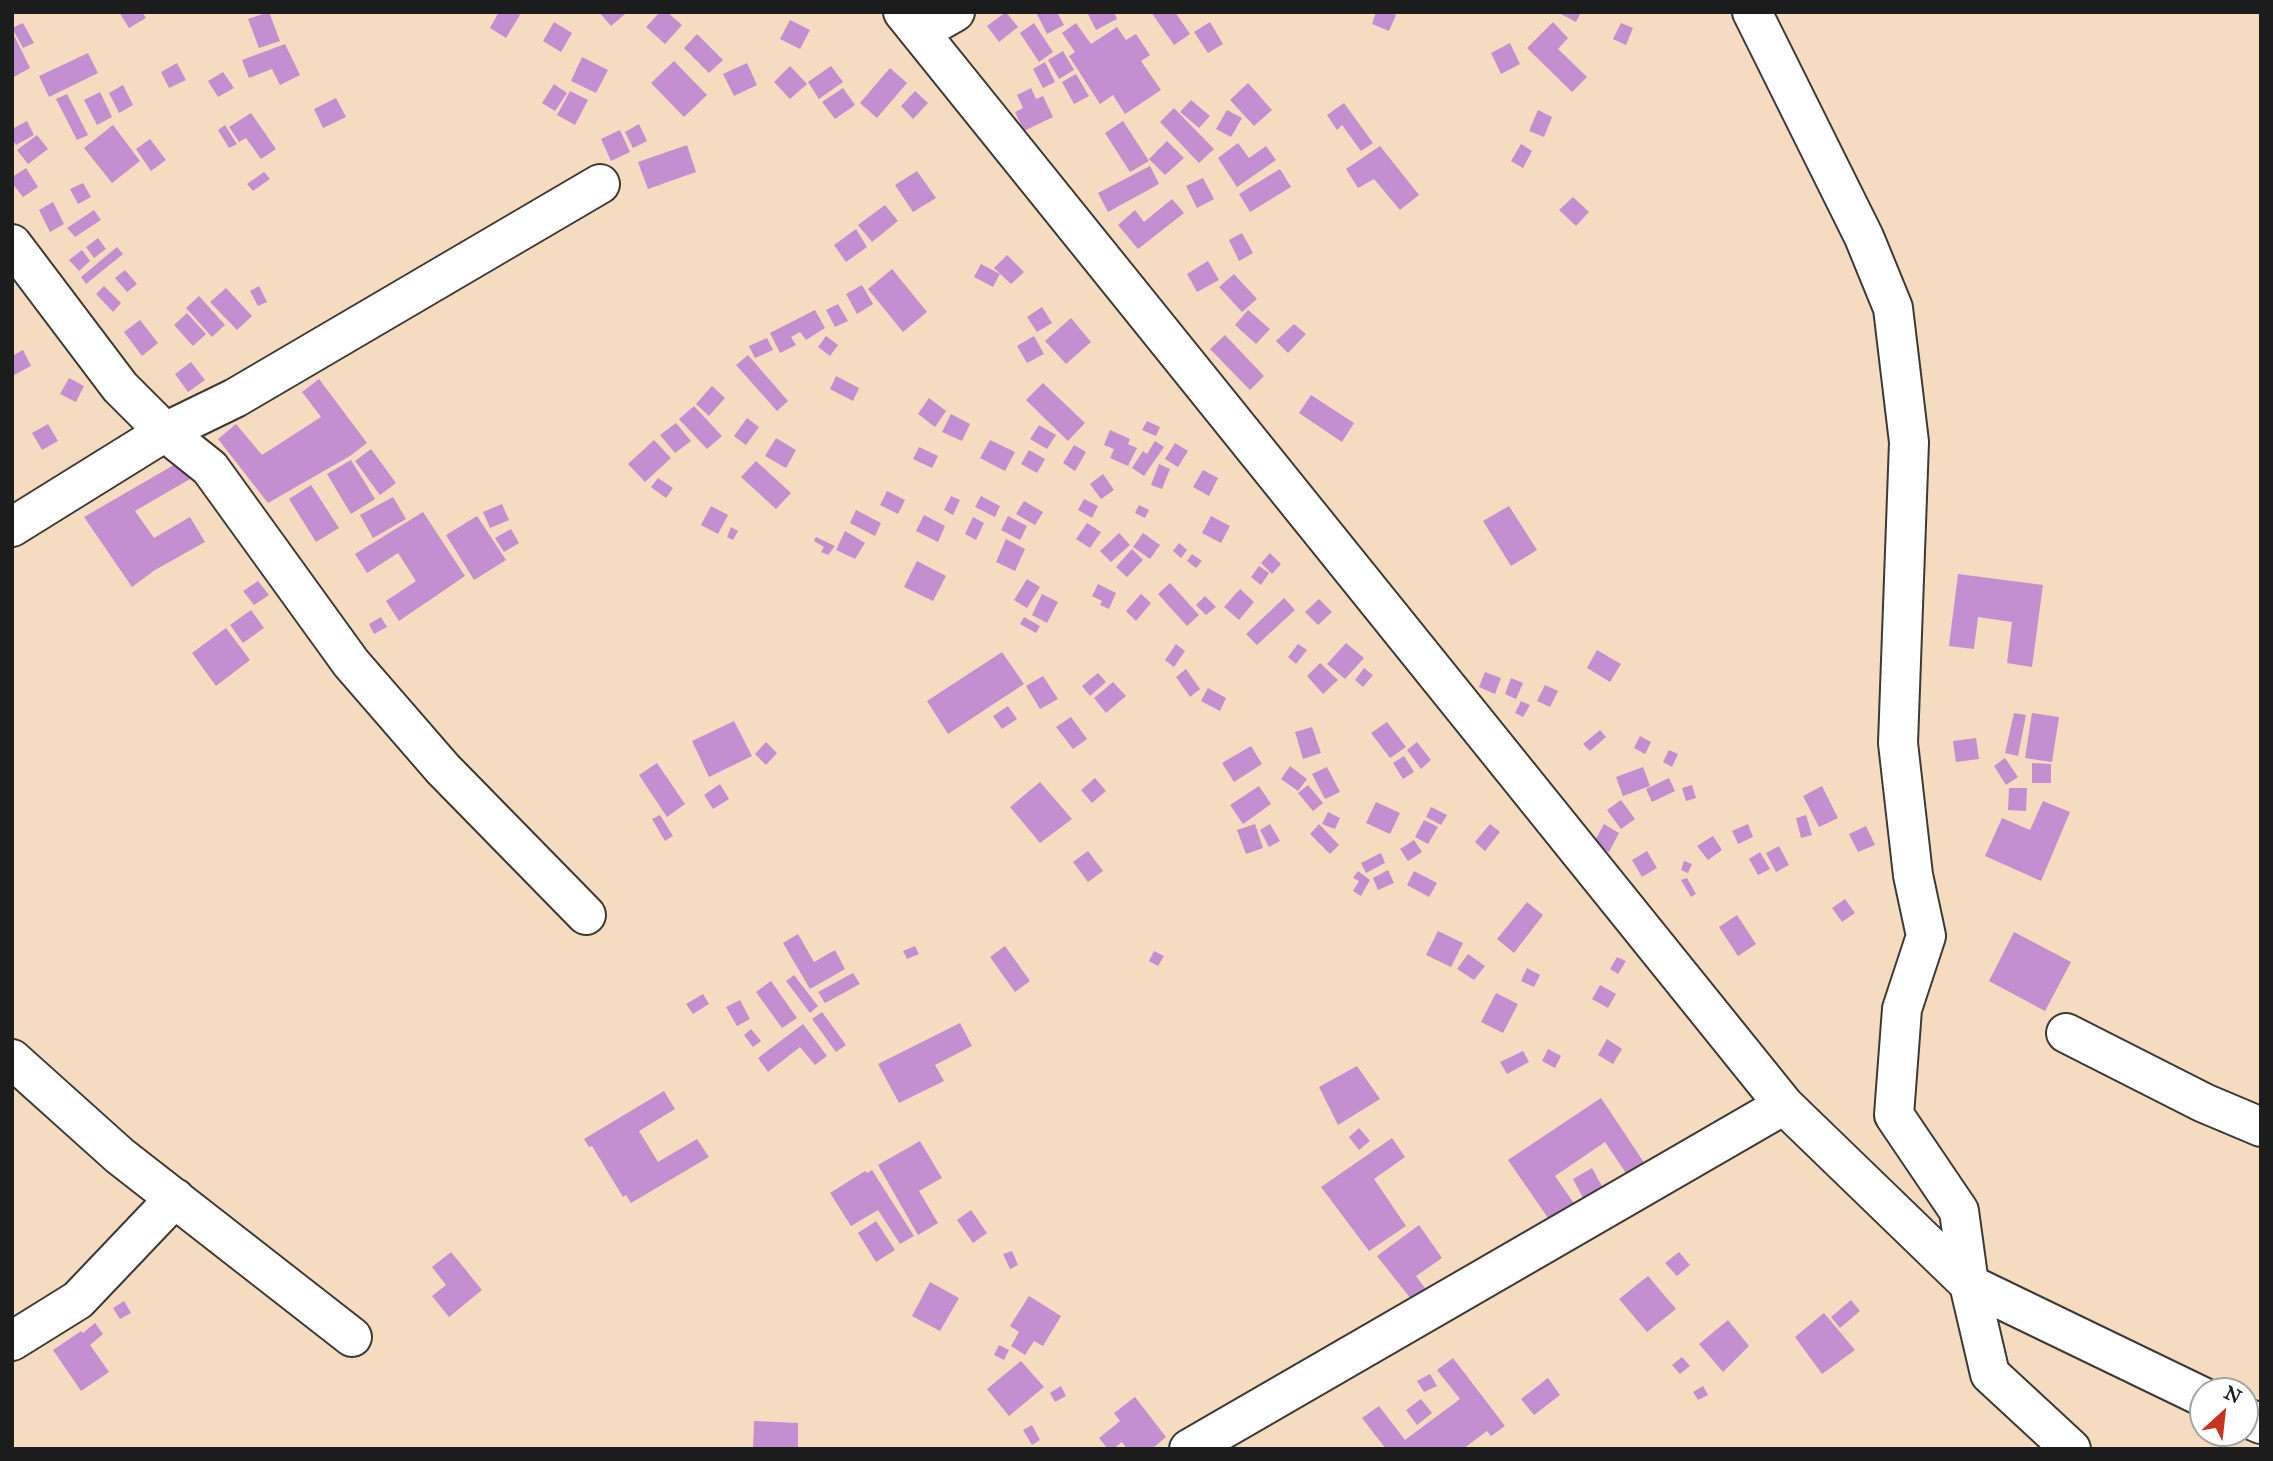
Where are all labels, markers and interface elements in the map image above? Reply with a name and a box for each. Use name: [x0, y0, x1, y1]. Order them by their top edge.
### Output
north arrow: [2189, 1377, 2259, 1447]
text: N: [2220, 1381, 2245, 1409]

